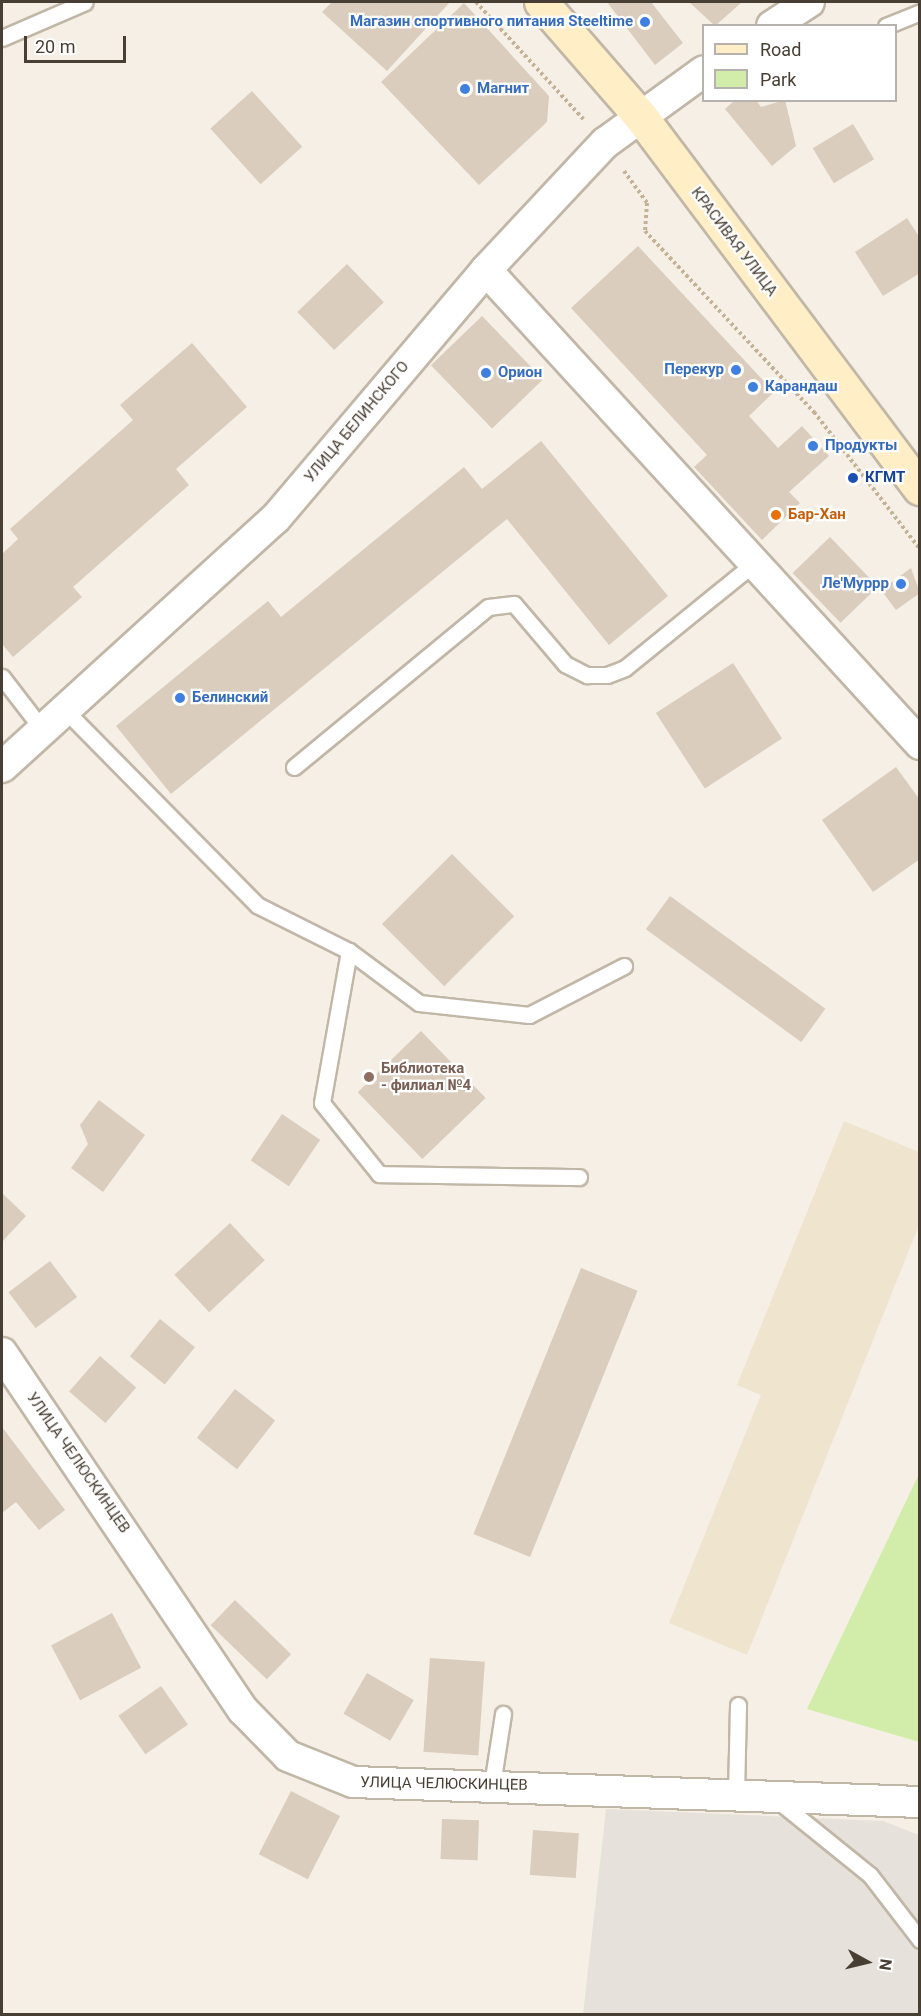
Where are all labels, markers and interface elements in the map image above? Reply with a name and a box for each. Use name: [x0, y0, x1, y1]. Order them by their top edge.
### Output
place label: Магазин спортивного питания Steeltime: [350, 13, 633, 31]
marker: Магазин спортивного питания Steeltime: [638, 15, 652, 29]
scale bar: [27, 24, 129, 62]
legend: [702, 24, 897, 102]
text: 20 m: [35, 36, 75, 57]
text: Road: [760, 39, 801, 60]
text: Park: [760, 69, 796, 90]
place label: Магнит: [477, 80, 529, 98]
marker: Магнит: [458, 82, 472, 96]
street label: КРАСИВАЯ УЛИЦА: [687, 184, 781, 300]
street label: УЛИЦА БЕЛИНСКОГО: [301, 358, 413, 486]
place label: Перекур: [664, 361, 724, 379]
marker: Перекур: [729, 363, 743, 377]
place label: Орион: [498, 364, 542, 382]
marker: Орион: [479, 366, 493, 380]
place label: Карандаш: [765, 378, 838, 396]
marker: Карандаш: [746, 380, 760, 394]
place label: Продукты: [825, 437, 898, 455]
marker: Продукты: [806, 439, 820, 453]
place label: КГМТ: [865, 469, 905, 487]
marker: КГМТ: [846, 471, 860, 485]
place label: Бар-Хан: [788, 506, 846, 524]
marker: Бар-Хан: [769, 508, 783, 522]
place label: Ле'Муррр: [822, 575, 889, 593]
marker: Ле'Муррр: [894, 577, 908, 591]
place label: Белинский: [192, 689, 268, 707]
marker: Белинский: [173, 691, 187, 705]
place label: Библиотека - филиал №4: [381, 1059, 471, 1094]
marker: Библиотека - филиал №4: [362, 1070, 376, 1084]
street label: УЛИЦА ЧЕЛЮСКИНЦЕВ: [23, 1389, 133, 1537]
street label: УЛИЦА ЧЕЛЮСКИНЦЕВ: [360, 1774, 528, 1794]
north arrow: [837, 1932, 897, 1992]
text: N: [875, 1958, 896, 1971]

